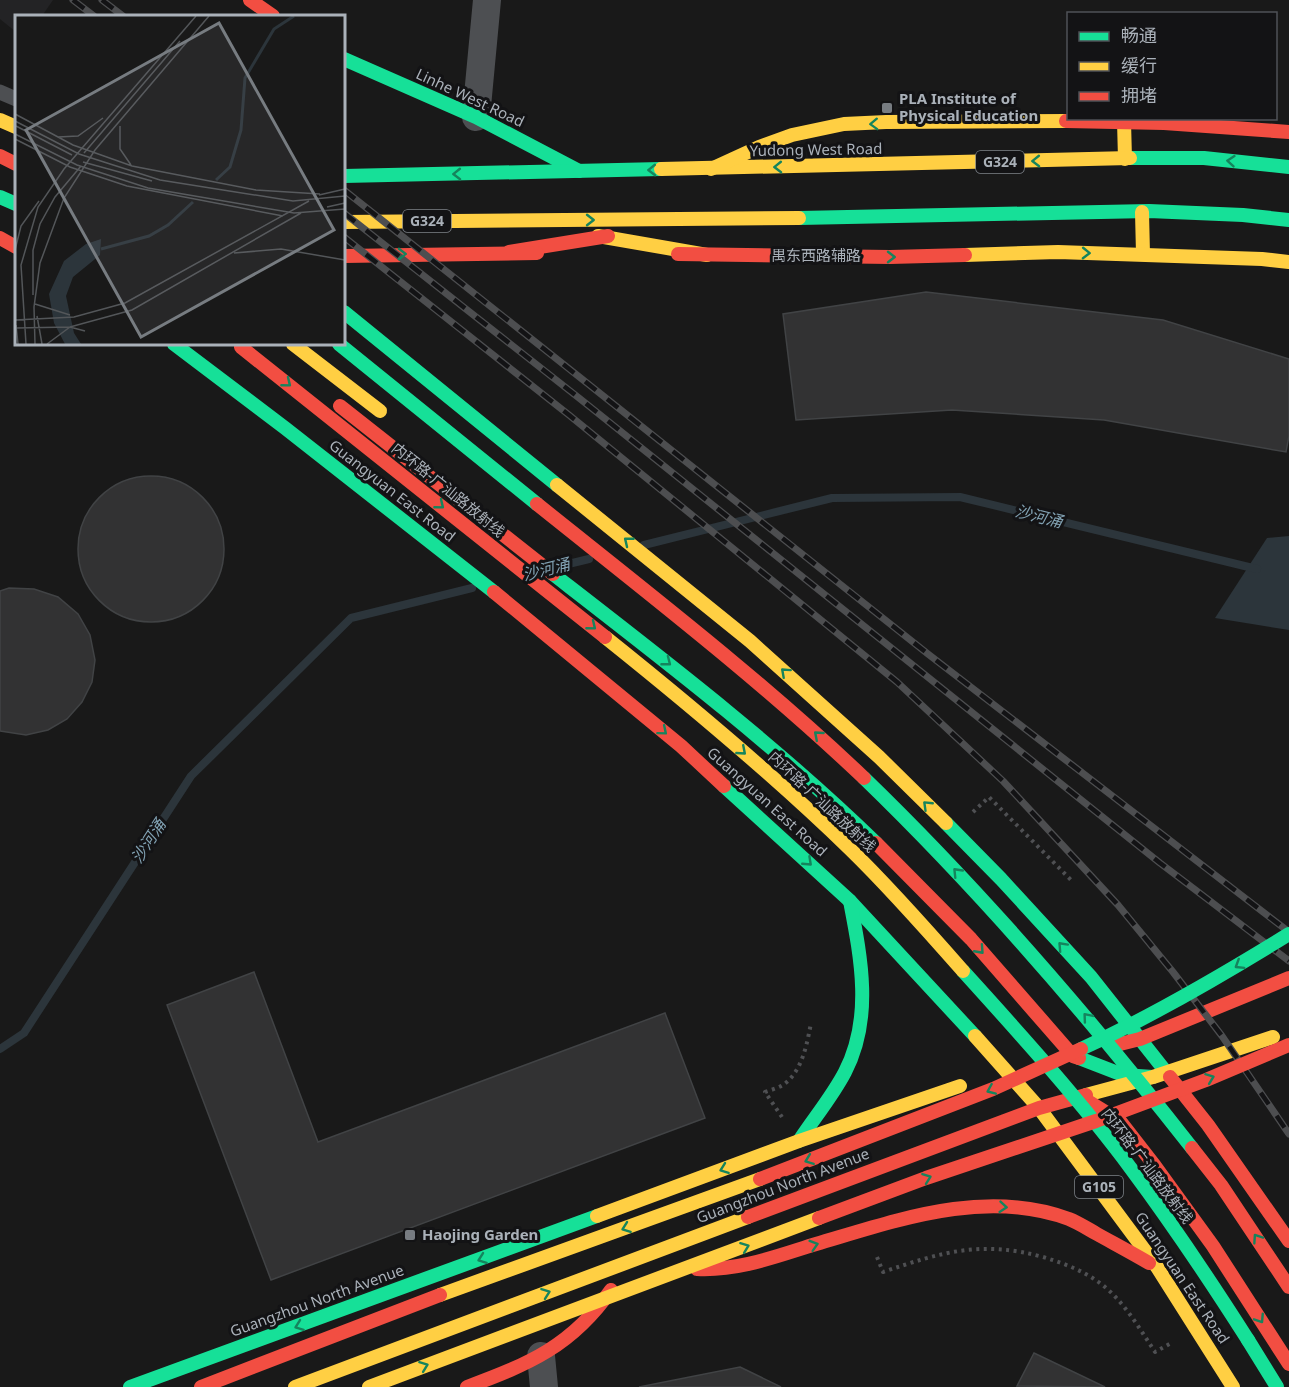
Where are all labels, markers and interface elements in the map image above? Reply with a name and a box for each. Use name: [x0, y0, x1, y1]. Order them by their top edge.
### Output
legend: [1067, 12, 1277, 120]
inset map: [15, 15, 345, 345]
text: 畅通: [1121, 23, 1157, 47]
text: 缓行: [1121, 53, 1157, 77]
street label: Linhe West Road: [413, 63, 528, 131]
text: 拥堵: [1121, 83, 1157, 107]
place label: PLA Institute of Physical Education: [899, 88, 1038, 125]
marker: PLA Institute of Physical Education: [880, 101, 894, 115]
one-way arrow: [869, 117, 878, 130]
street label: Yudong West Road: [749, 138, 882, 160]
road number: G324: [976, 151, 1024, 173]
one-way arrow: [1226, 154, 1235, 167]
one-way arrow: [1031, 155, 1040, 167]
one-way arrow: [774, 161, 783, 174]
one-way arrow: [648, 164, 657, 176]
one-way arrow: [453, 168, 462, 180]
road number: G324: [403, 210, 451, 232]
one-way arrow: [585, 214, 594, 227]
street label: 禺东西路辅路: [771, 245, 861, 265]
one-way arrow: [1082, 247, 1091, 259]
one-way arrow: [397, 248, 406, 260]
one-way arrow: [887, 251, 896, 263]
one-way arrow: [280, 376, 291, 387]
street label: Guangyuan East Road: [325, 435, 460, 546]
street label: 内环路-广汕路放射线: [388, 437, 509, 541]
one-way arrow: [433, 497, 444, 508]
water label: 沙河涌: [1013, 500, 1067, 533]
one-way arrow: [624, 537, 635, 548]
water label: 沙河涌: [520, 552, 574, 585]
one-way arrow: [585, 619, 596, 630]
one-way arrow: [660, 655, 671, 666]
one-way arrow: [781, 668, 792, 679]
one-way arrow: [657, 724, 668, 735]
one-way arrow: [814, 731, 825, 742]
street label: Guangyuan East Road: [703, 742, 832, 861]
one-way arrow: [735, 743, 746, 754]
street label: 内环路-广汕路放射线: [765, 746, 881, 856]
one-way arrow: [924, 801, 935, 812]
water label: 沙河涌: [126, 813, 171, 867]
one-way arrow: [802, 855, 812, 866]
one-way arrow: [953, 868, 964, 879]
one-way arrow: [1058, 942, 1069, 953]
one-way arrow: [973, 943, 984, 954]
one-way arrow: [1235, 957, 1245, 969]
one-way arrow: [1083, 1013, 1094, 1024]
one-way arrow: [1204, 1073, 1215, 1085]
one-way arrow: [986, 1083, 997, 1095]
street label: 内环路-广汕路放射线: [1098, 1104, 1198, 1227]
street label: Guangzhou North Avenue: [693, 1143, 872, 1227]
one-way arrow: [804, 1153, 815, 1165]
one-way arrow: [719, 1161, 730, 1174]
one-way arrow: [921, 1173, 932, 1185]
road number: G105: [1075, 1176, 1123, 1198]
one-way arrow: [999, 1200, 1008, 1213]
street label: Guangyuan East Road: [1131, 1208, 1234, 1347]
one-way arrow: [621, 1221, 632, 1234]
place label: Haojing Garden: [422, 1224, 538, 1244]
marker: Haojing Garden: [403, 1228, 417, 1242]
one-way arrow: [1253, 1234, 1264, 1245]
one-way arrow: [808, 1240, 818, 1252]
one-way arrow: [739, 1242, 750, 1255]
one-way arrow: [478, 1251, 488, 1264]
street label: Guangzhou North Avenue: [227, 1259, 406, 1341]
one-way arrow: [540, 1288, 551, 1300]
one-way arrow: [1253, 1313, 1265, 1323]
one-way arrow: [295, 1318, 305, 1331]
one-way arrow: [418, 1361, 429, 1374]

